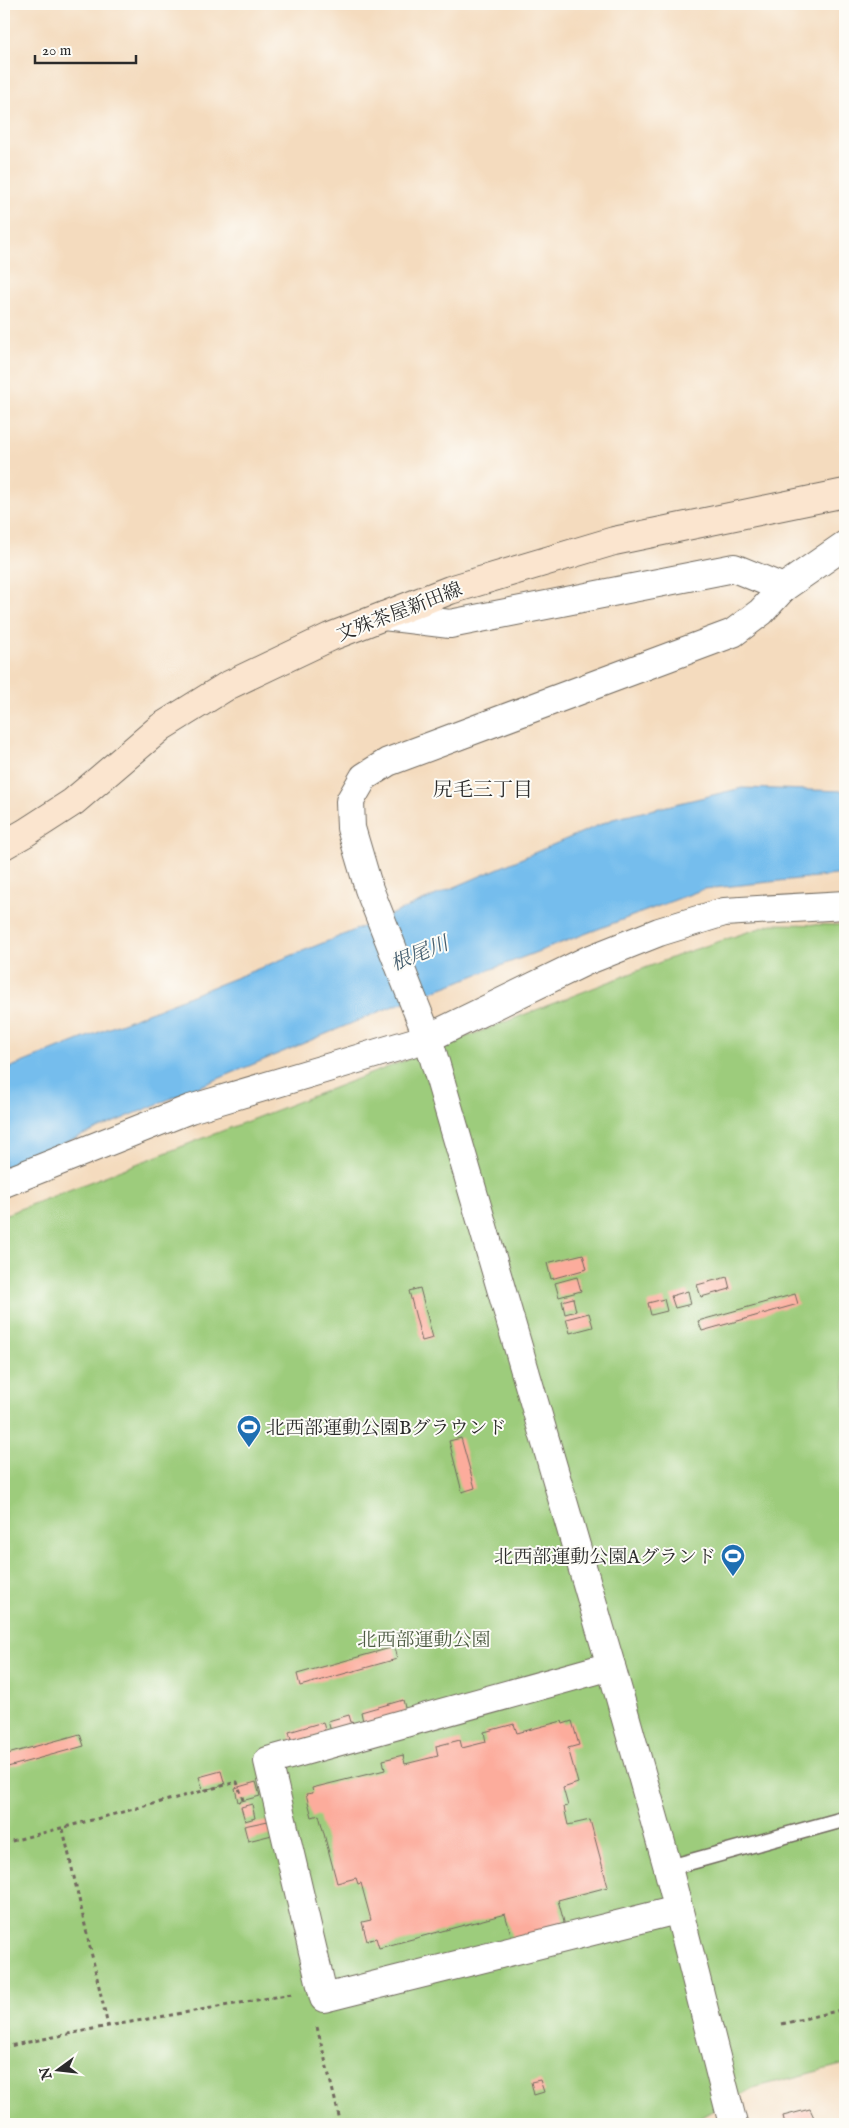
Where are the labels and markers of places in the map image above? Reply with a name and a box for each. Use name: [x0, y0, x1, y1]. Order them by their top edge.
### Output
sports icon: 北西部運動公園Bグラウンド: [236, 1414, 262, 1448]
place label: 北西部運動公園Bグラウンド: [266, 1417, 507, 1441]
sports icon: 北西部運動公園Aグランド: [720, 1543, 746, 1577]
place label: 北西部運動公園Aグランド: [494, 1546, 716, 1570]

